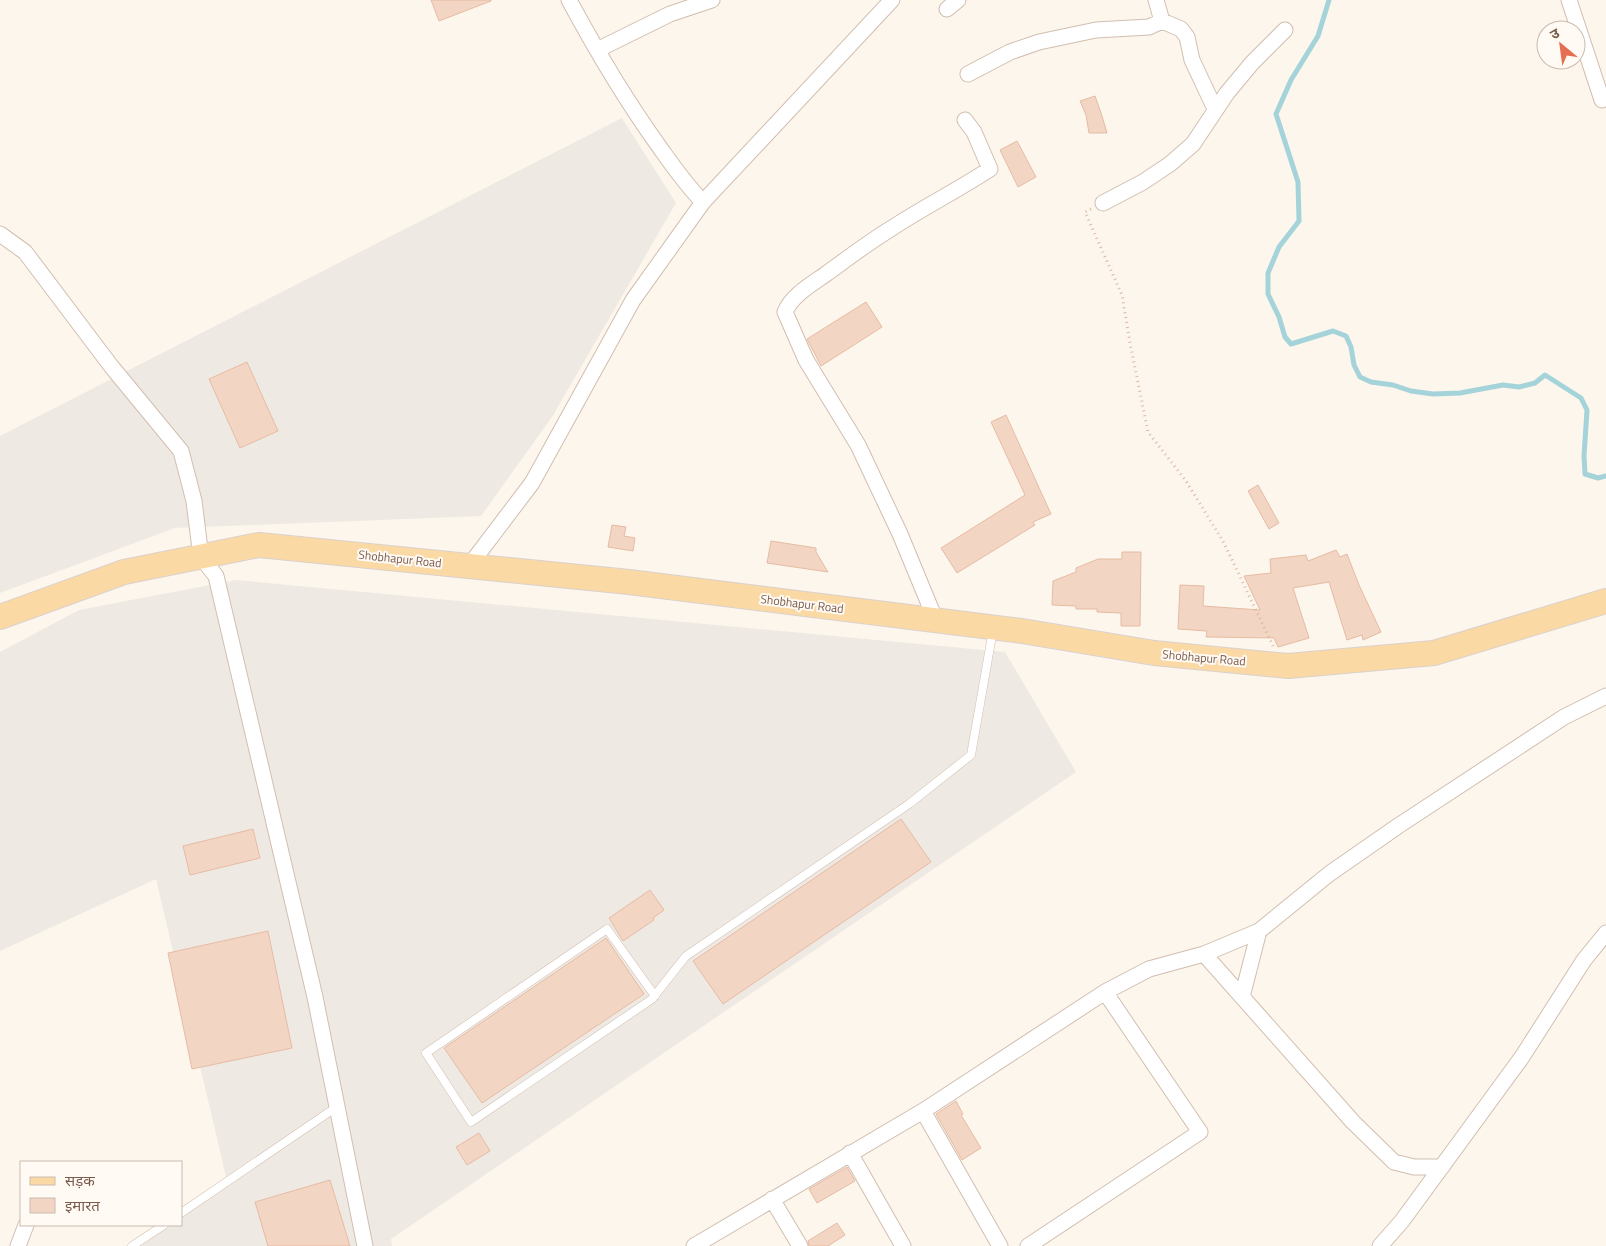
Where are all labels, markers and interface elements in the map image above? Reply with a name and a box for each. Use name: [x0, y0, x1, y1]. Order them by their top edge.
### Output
north arrow: [1536, 20, 1586, 70]
text: उ: [1546, 22, 1564, 44]
street label: Shobhapur Road: [358, 545, 443, 572]
street label: Shobhapur Road: [759, 589, 845, 618]
street label: Shobhapur Road: [1162, 644, 1246, 671]
legend: [20, 1161, 182, 1226]
text: सड़क: [65, 1169, 95, 1192]
text: इमारत: [65, 1194, 100, 1217]

